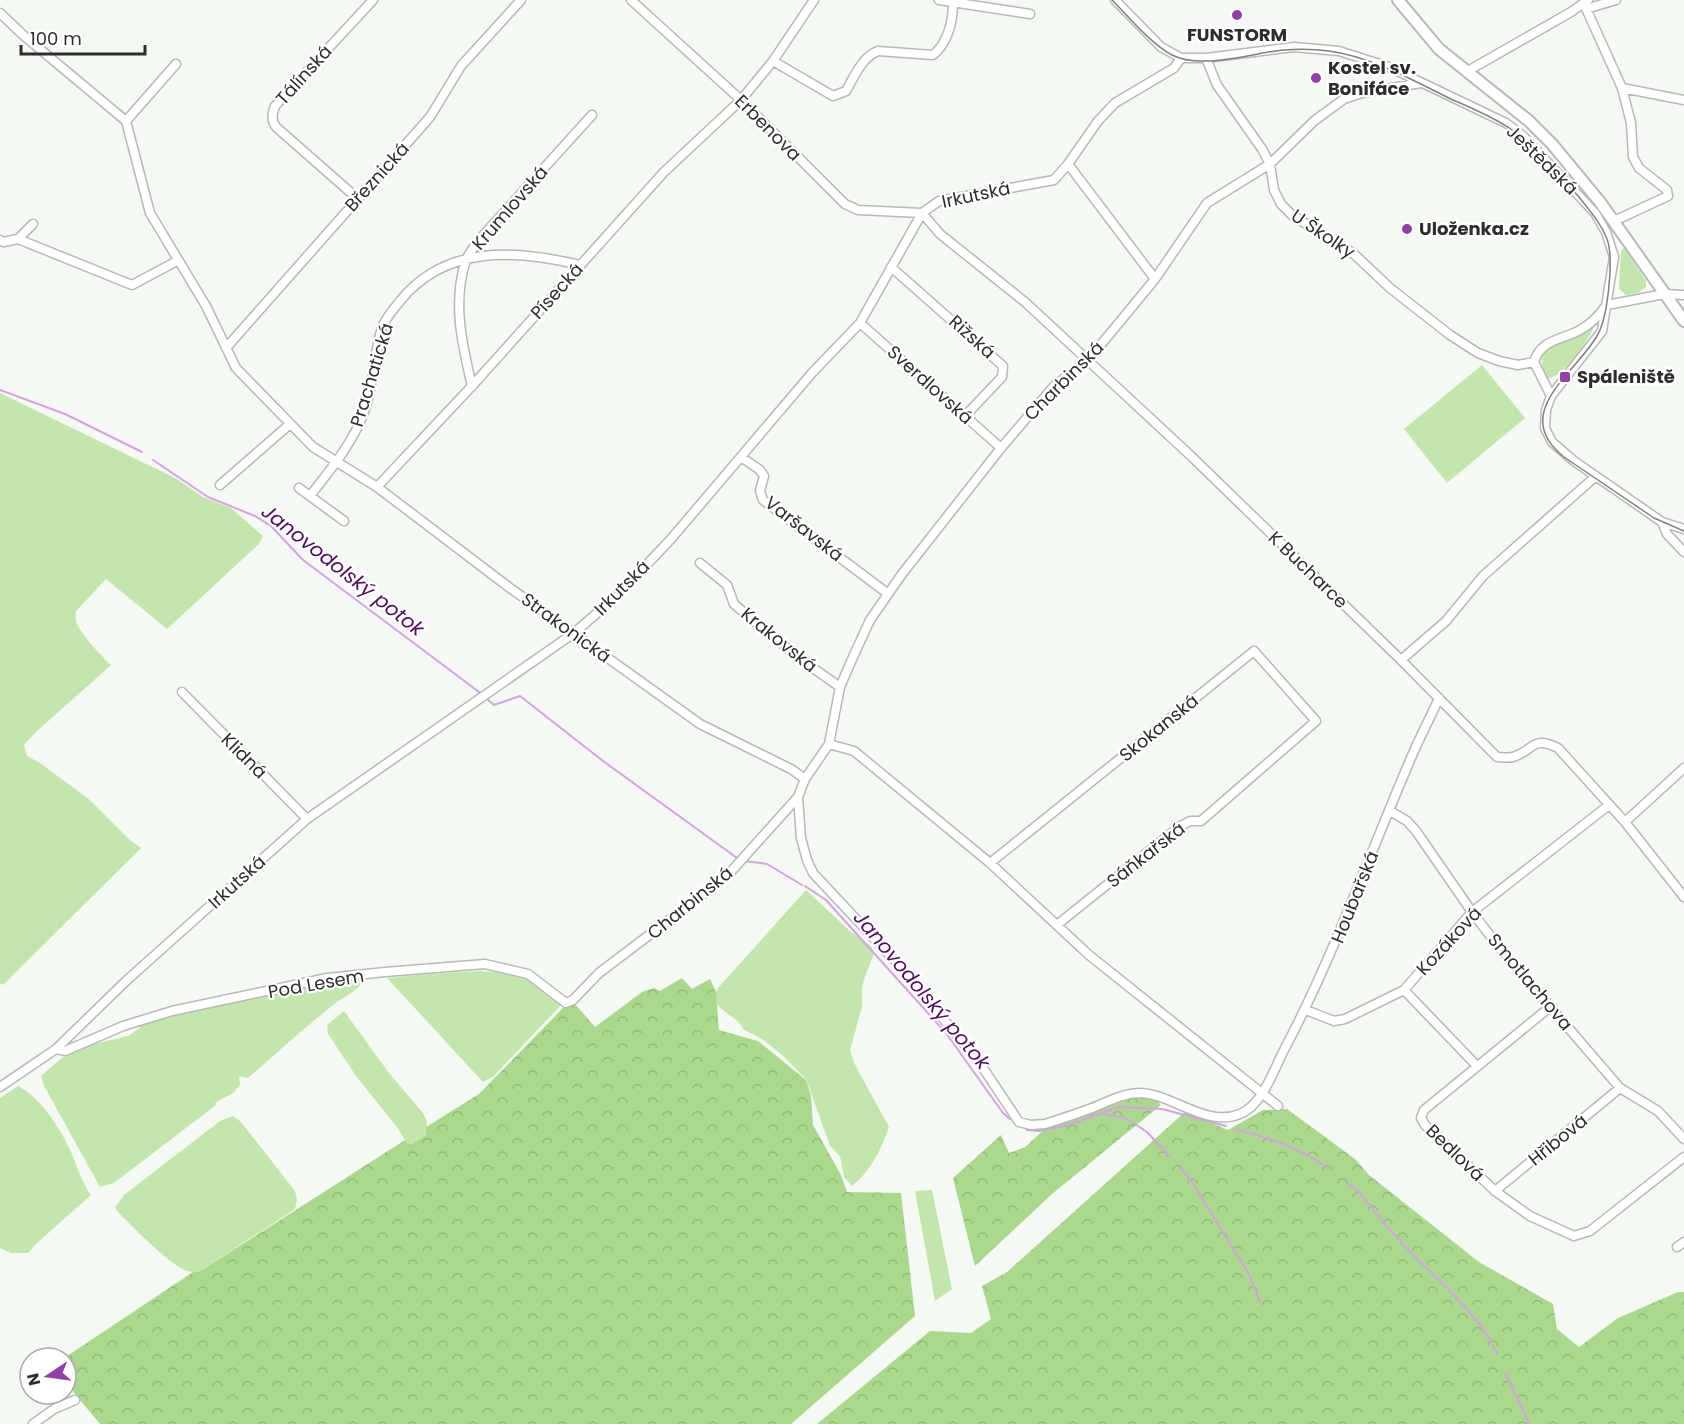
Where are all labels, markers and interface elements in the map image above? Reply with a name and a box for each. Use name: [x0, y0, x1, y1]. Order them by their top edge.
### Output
marker: FUNSTORM: [1230, 8, 1244, 22]
scale bar: [21, 18, 146, 56]
place label: FUNSTORM: [1187, 22, 1287, 47]
text: 100 m: [30, 26, 82, 51]
street label: Tálínská: [270, 39, 337, 110]
place label: Kostel sv. Bonifáce: [1328, 55, 1416, 101]
marker: Kostel sv. Bonifáce: [1309, 71, 1323, 85]
street label: Erbenova: [730, 89, 807, 166]
street label: Ještědská: [1501, 119, 1584, 200]
street label: Březnická: [339, 137, 414, 217]
street label: Krumlovská: [466, 160, 553, 255]
street label: Irkutská: [939, 175, 1012, 214]
street label: U Školky: [1286, 203, 1360, 264]
place label: Uloženka.cz: [1419, 216, 1529, 241]
marker: Uloženka.cz: [1400, 222, 1414, 236]
street label: Písecká: [525, 257, 589, 324]
street label: Rižská: [944, 309, 1001, 364]
street label: Prachatická: [344, 320, 399, 430]
street label: Charbinská: [1018, 335, 1109, 426]
street label: Sverdlovská: [882, 339, 979, 430]
place label: Spáleniště: [1577, 364, 1675, 389]
marker: Spáleniště: [1558, 370, 1572, 384]
street label: Varšavská: [760, 490, 849, 567]
water label: Janovodolský potok: [256, 498, 432, 644]
street label: K Bucharce: [1263, 525, 1354, 614]
street label: Irkutská: [588, 554, 655, 621]
street label: Strakonická: [516, 587, 616, 669]
street label: Krakovská: [736, 601, 823, 678]
street label: Skokanská: [1114, 688, 1204, 767]
street label: Klidná: [216, 727, 273, 784]
street label: Sáňkařská: [1101, 816, 1190, 893]
street label: Houbařská: [1325, 847, 1384, 947]
street label: Irkutská: [203, 849, 271, 914]
street label: Charbinská: [642, 860, 738, 945]
street label: Kozáková: [1410, 901, 1487, 981]
water label: Janovodolský potok: [847, 905, 998, 1077]
street label: Smotlachova: [1482, 928, 1579, 1036]
street label: Pod Lesem: [266, 963, 366, 1004]
street label: Hřibová: [1523, 1108, 1593, 1171]
street label: Bedlová: [1421, 1118, 1490, 1187]
north arrow: [18, 1346, 78, 1406]
text: N: [21, 1371, 46, 1388]

